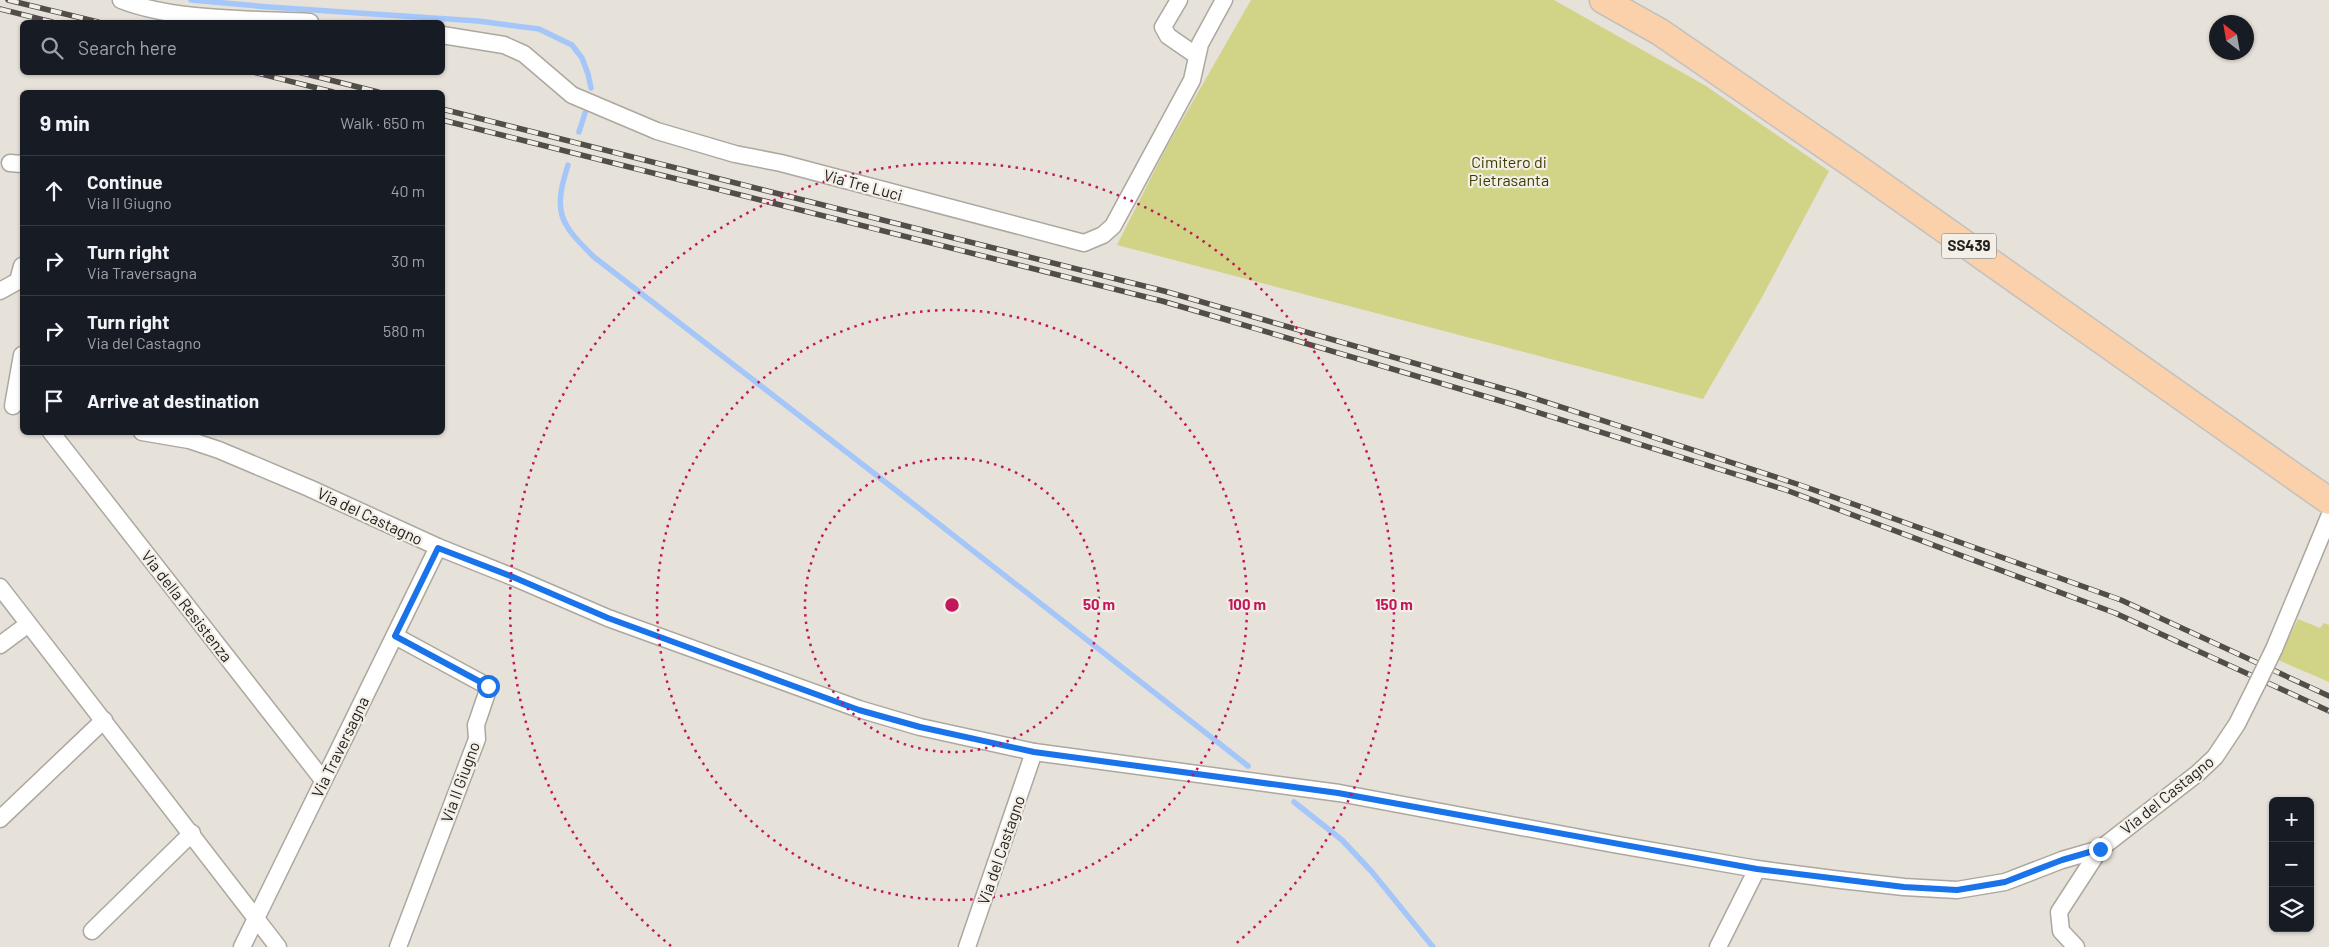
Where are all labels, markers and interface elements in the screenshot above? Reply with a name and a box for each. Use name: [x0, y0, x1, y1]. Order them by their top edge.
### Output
north arrow: [2209, 15, 2254, 60]
search box: [20, 20, 445, 75]
icon: search: [38, 34, 66, 62]
text: Search here: [78, 36, 177, 59]
text: 9 min: [40, 110, 90, 135]
text: Walk · 650 m: [340, 113, 425, 132]
park label: Cimitero di Pietrasanta: [1469, 152, 1549, 189]
street label: Via Tre Luci: [822, 165, 905, 204]
text: Continue: [87, 170, 163, 193]
icon: ahead: [40, 177, 68, 205]
text: 40 m: [391, 181, 425, 200]
text: Via II Giugno: [87, 193, 172, 212]
road number: SS439: [1942, 234, 1996, 258]
text: Turn right: [87, 240, 169, 263]
icon: right: [40, 247, 68, 275]
text: 30 m: [391, 251, 425, 270]
text: Via Traversagna: [87, 263, 197, 282]
text: Turn right: [87, 310, 169, 333]
icon: right: [40, 317, 68, 345]
text: 580 m: [383, 321, 425, 340]
text: Via del Castagno: [87, 333, 201, 352]
icon: arrive: [40, 387, 68, 415]
text: Arrive at destination: [87, 389, 259, 412]
street label: Via del Castagno: [314, 483, 426, 548]
street label: Via della Resistenza: [138, 546, 237, 665]
text: 50 m: [1083, 595, 1115, 613]
text: 100 m: [1228, 595, 1266, 613]
text: 150 m: [1375, 595, 1413, 613]
centre of rings: [943, 596, 961, 614]
route start: [477, 675, 500, 698]
street label: Via Traversagna: [307, 693, 372, 800]
street label: Via II Giugno: [436, 739, 483, 825]
street label: Via del Castagno: [2116, 751, 2217, 838]
street label: Via del Castagno: [973, 793, 1028, 907]
map controls: [2269, 797, 2314, 932]
button: +: [2269, 797, 2314, 842]
route end: [2089, 838, 2112, 861]
button: −: [2269, 842, 2314, 887]
button: layers: [2269, 887, 2314, 932]

